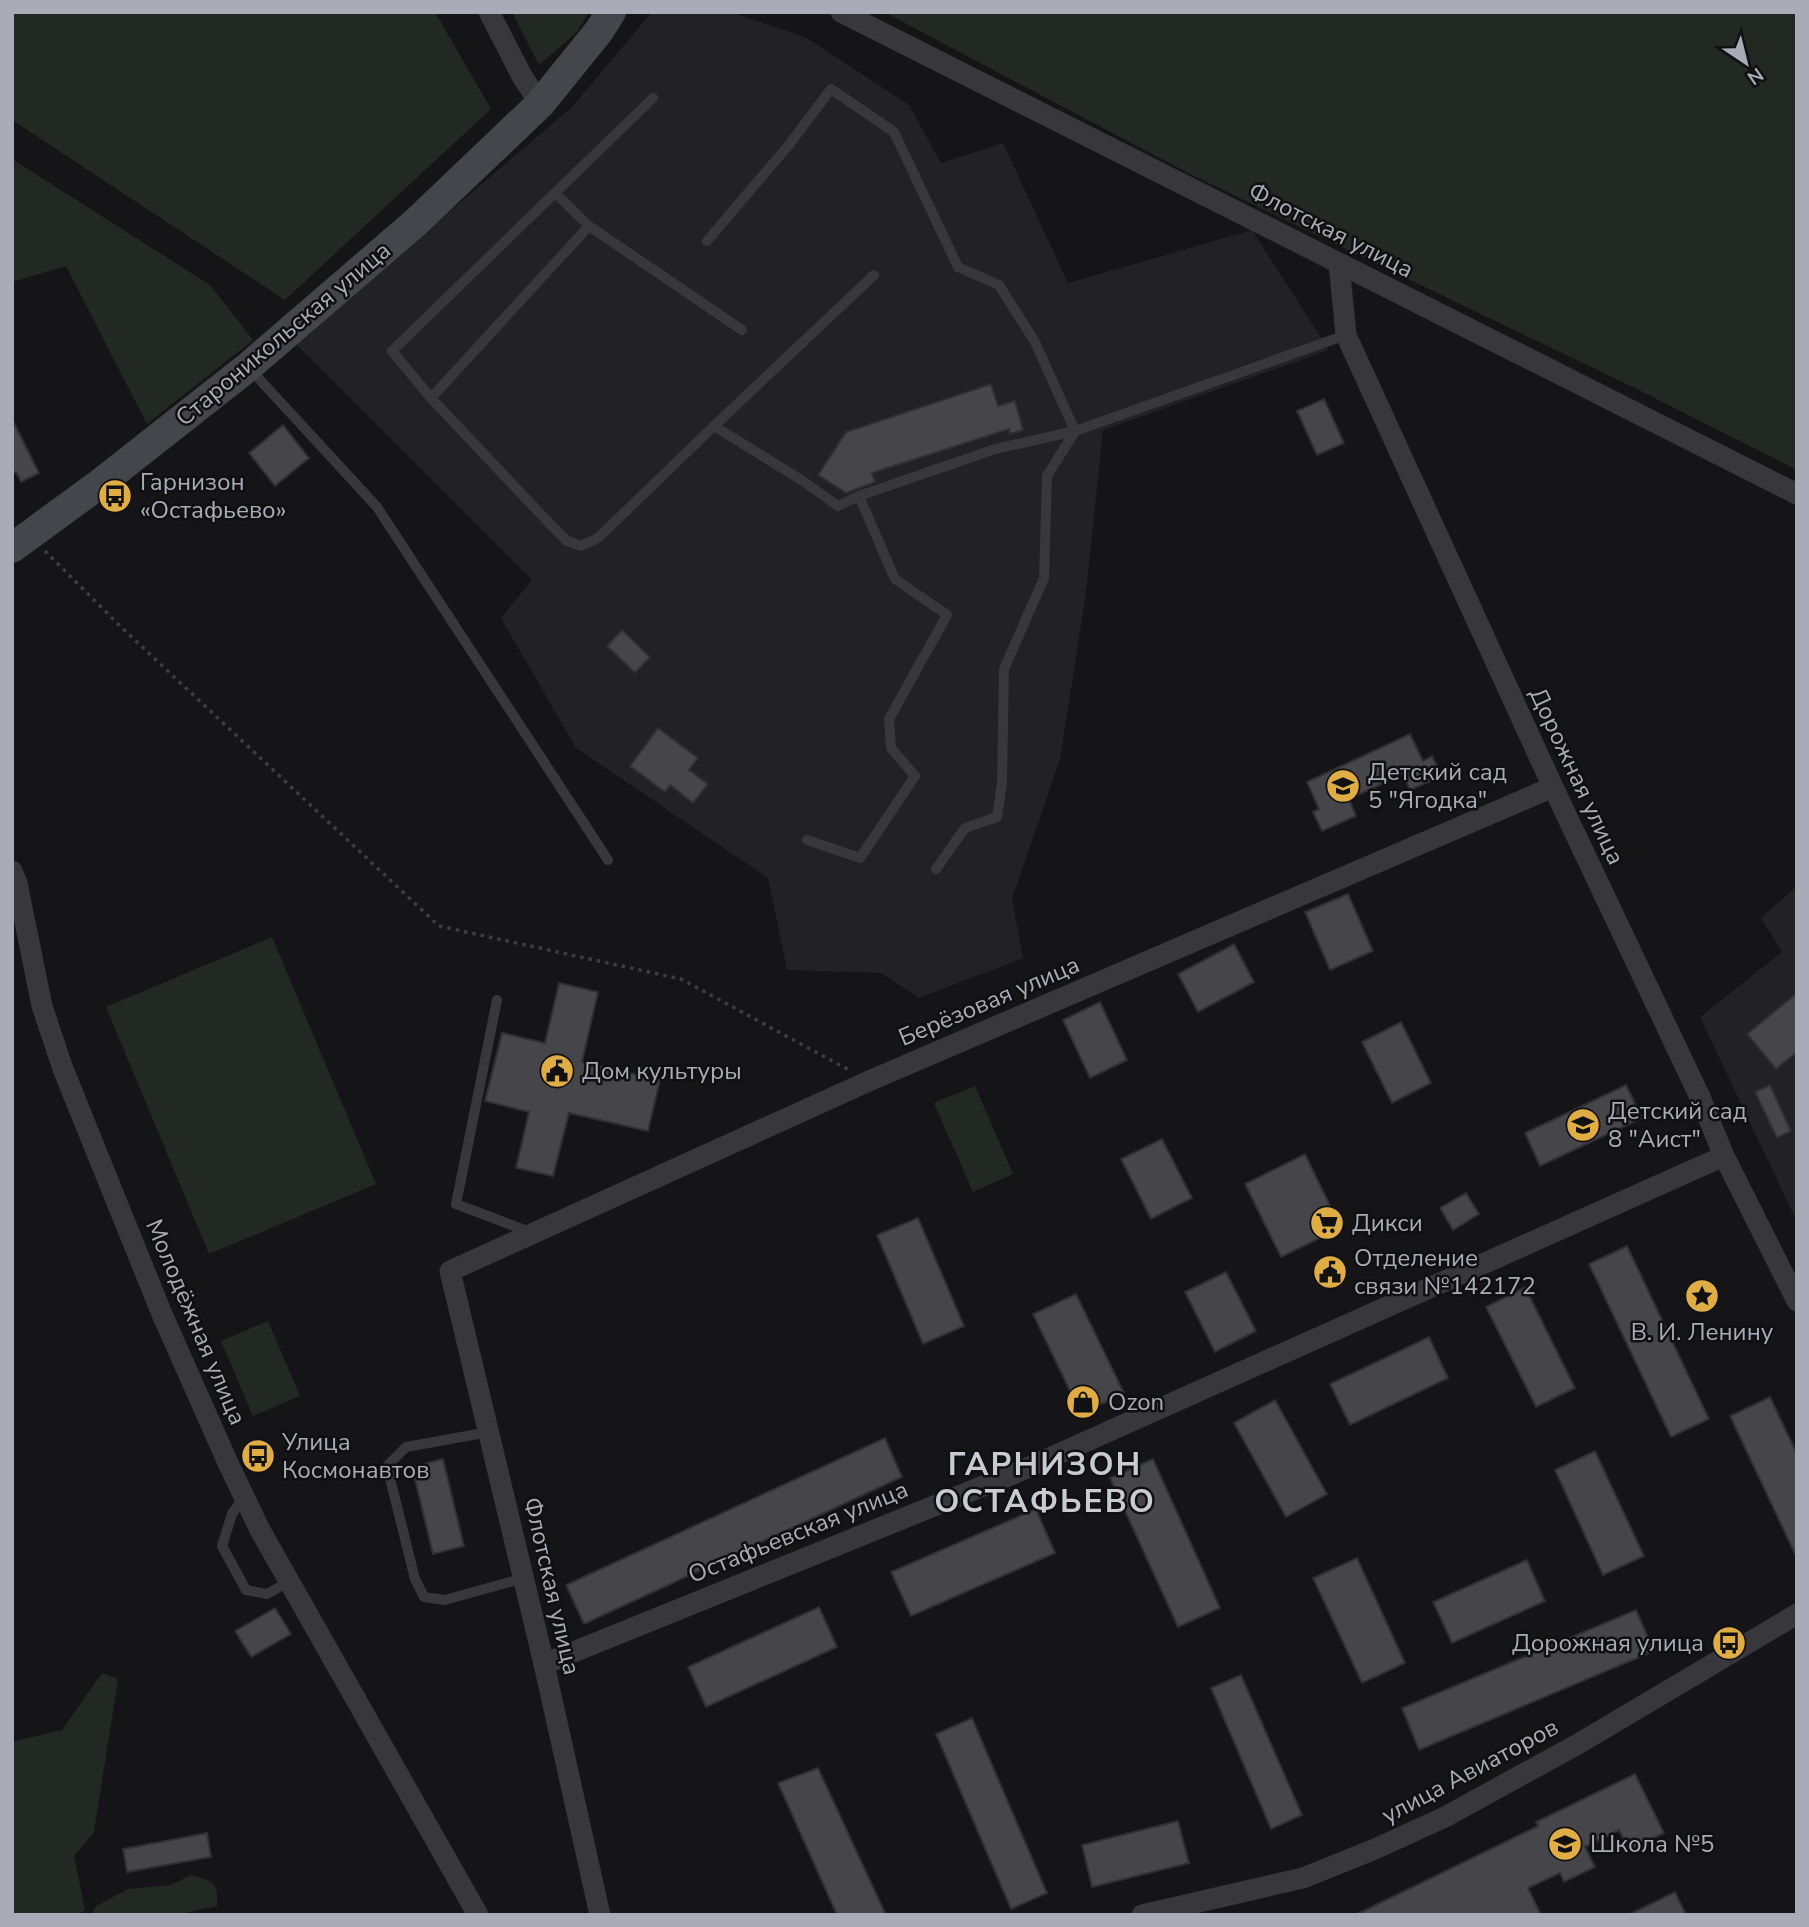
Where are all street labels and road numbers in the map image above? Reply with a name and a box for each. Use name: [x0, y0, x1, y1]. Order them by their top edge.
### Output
street label: Флотская улица: [1243, 175, 1419, 285]
street label: Староникольская улица: [169, 235, 397, 433]
street label: Дорожная улица: [1522, 682, 1632, 870]
street label: Берёзовая улица: [894, 948, 1084, 1054]
street label: Молодёжная улица: [138, 1214, 254, 1430]
street label: Остафьевская улица: [683, 1473, 913, 1591]
street label: Флотская улица: [516, 1494, 588, 1678]
street label: улица Авиаторов: [1376, 1711, 1564, 1831]

